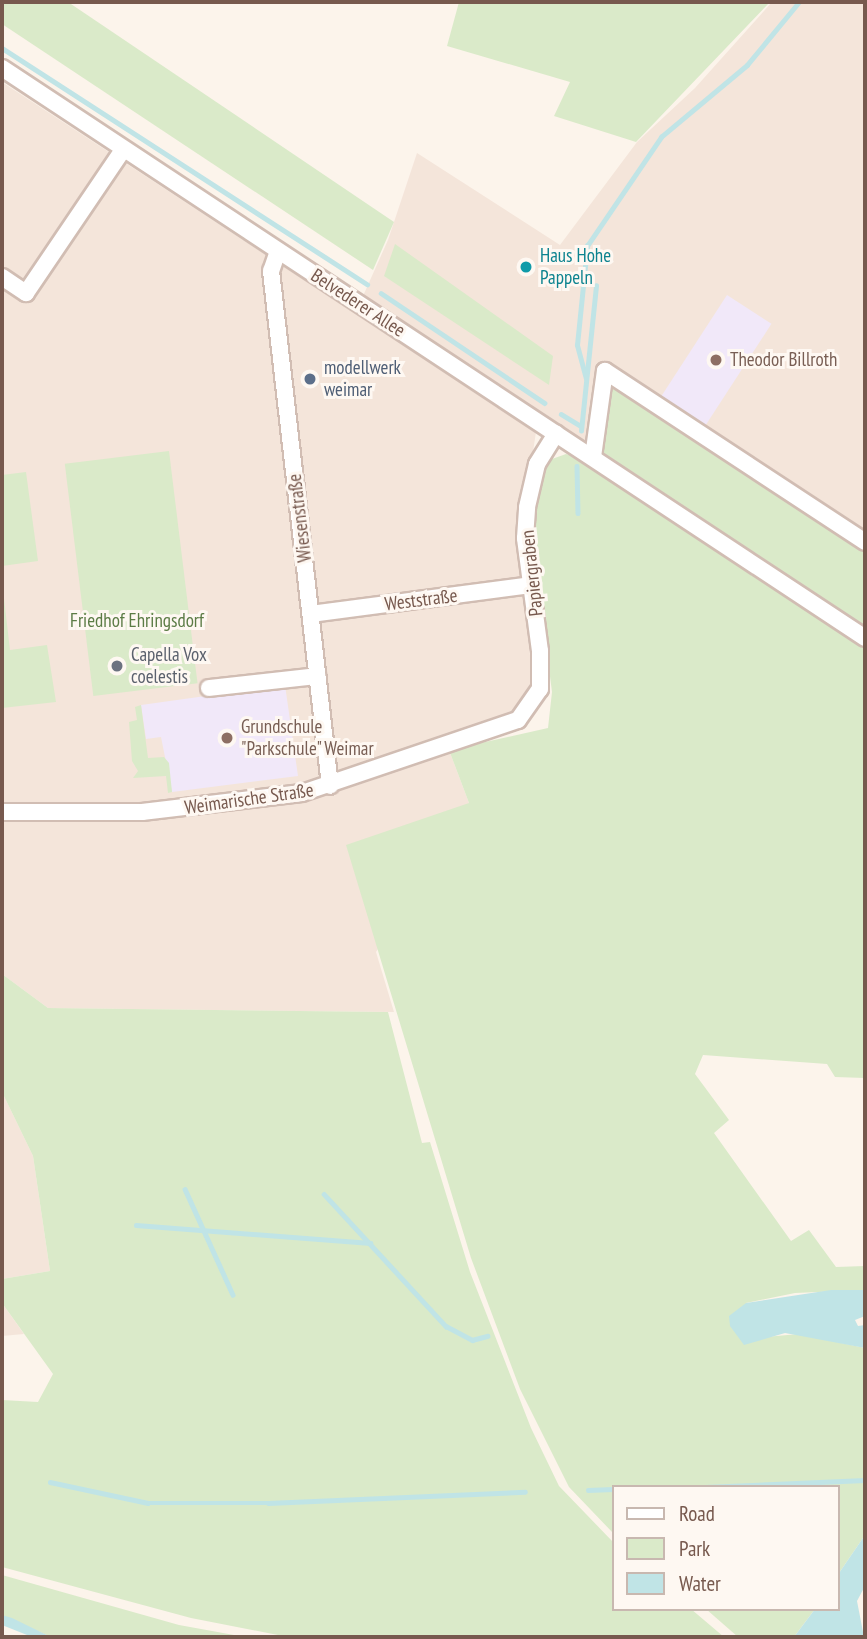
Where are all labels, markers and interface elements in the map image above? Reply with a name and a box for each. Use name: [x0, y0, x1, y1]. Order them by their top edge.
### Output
place label: Haus Hohe Pappeln: [540, 245, 611, 289]
marker: Haus Hohe Pappeln: [518, 259, 534, 275]
street label: Belvederer Allee: [306, 264, 410, 342]
place label: Theodor Billroth: [730, 349, 837, 371]
marker: Theodor Billroth: [708, 352, 724, 368]
place label: modellwerk weimar: [324, 357, 401, 401]
marker: modellwerk weimar: [302, 371, 318, 387]
street label: Wiesenstraße: [283, 472, 317, 564]
street label: Papiergraben: [516, 529, 548, 617]
street label: Weststraße: [383, 584, 459, 616]
park label: Friedhof Ehringsdorf: [70, 610, 204, 632]
place label: Capella Vox coelestis: [131, 644, 207, 688]
marker: Capella Vox coelestis: [109, 658, 125, 674]
place label: Grundschule "Parkschule" Weimar: [241, 716, 375, 760]
marker: Grundschule "Parkschule" Weimar: [219, 730, 235, 746]
street label: Weimarische Straße: [183, 779, 315, 819]
legend: [612, 1485, 839, 1611]
text: Road: [679, 1500, 715, 1527]
text: Park: [679, 1535, 710, 1562]
text: Water: [679, 1570, 721, 1597]

